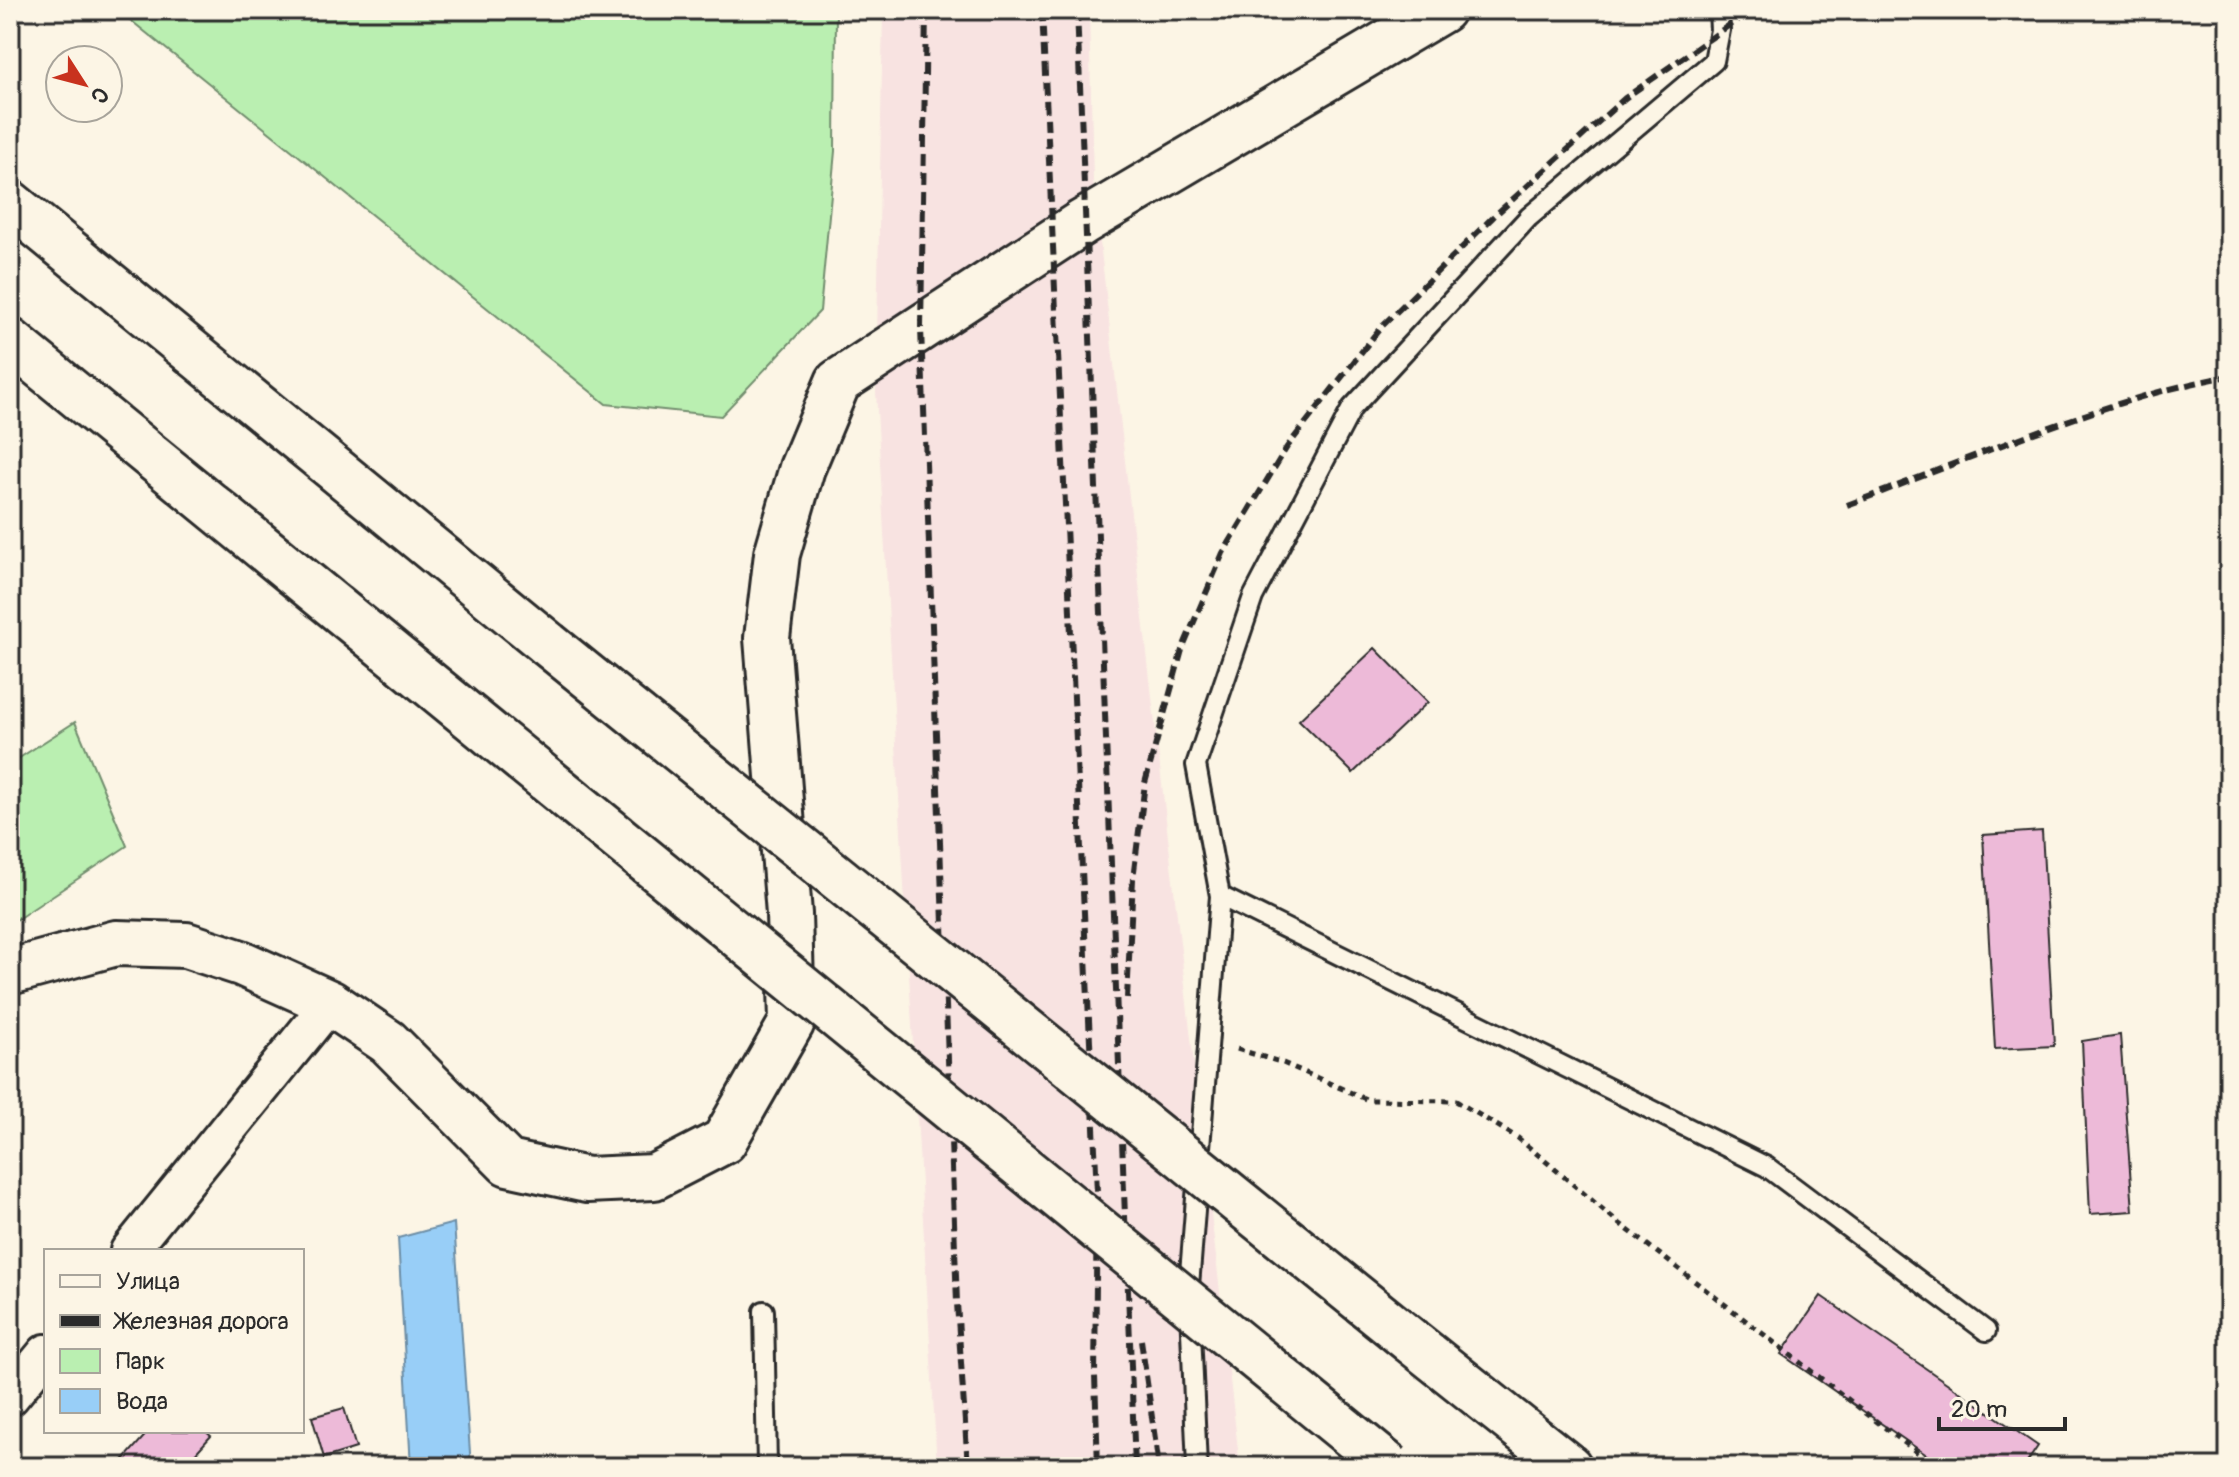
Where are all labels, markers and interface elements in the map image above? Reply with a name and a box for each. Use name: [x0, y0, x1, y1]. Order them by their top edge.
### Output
north arrow: [44, 44, 124, 124]
text: С: [84, 81, 115, 109]
legend: [44, 1249, 304, 1433]
text: Улица: [116, 1267, 180, 1296]
text: Железная дорога: [112, 1307, 289, 1336]
text: Парк: [116, 1347, 165, 1376]
scale bar: [1939, 1381, 2065, 1431]
text: Вода: [116, 1387, 168, 1416]
text: 20 m: [1951, 1395, 2007, 1424]

